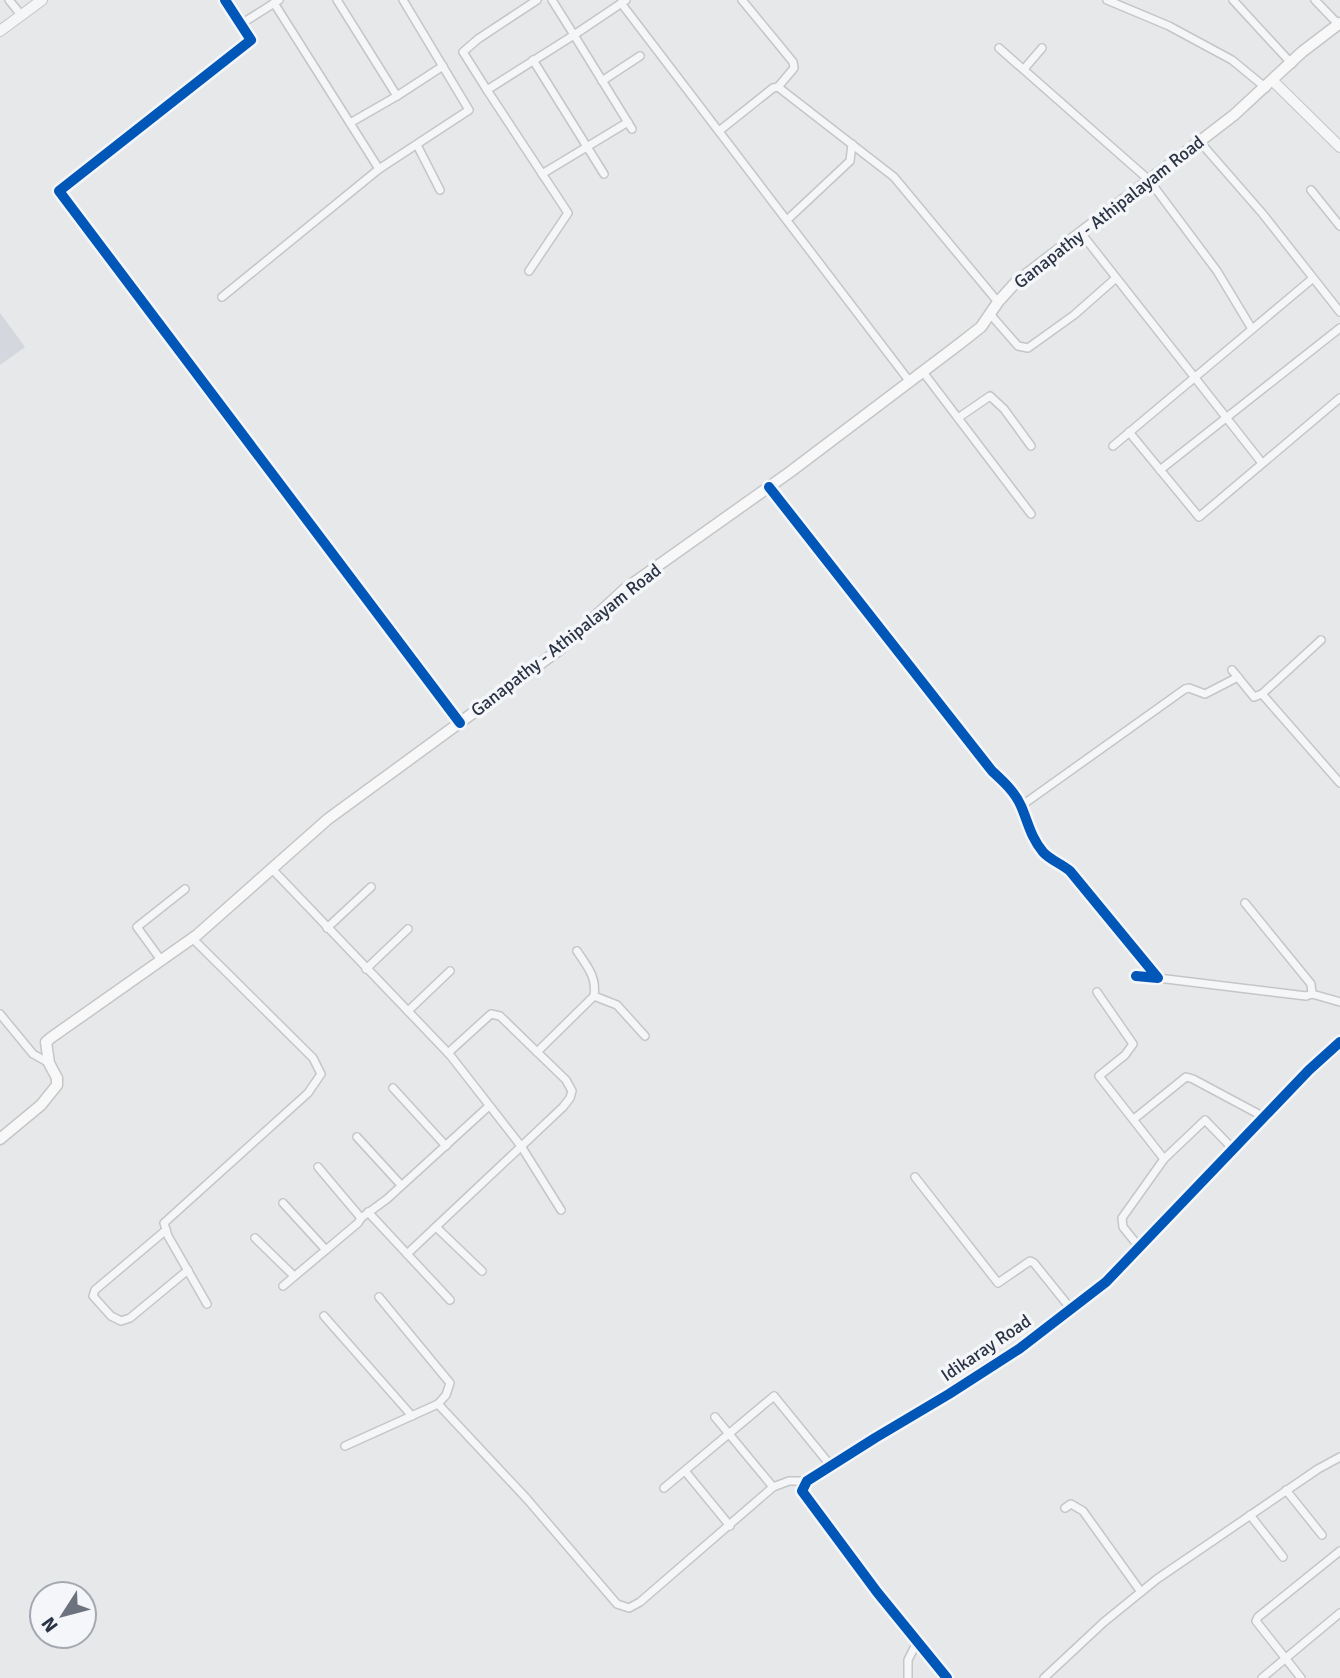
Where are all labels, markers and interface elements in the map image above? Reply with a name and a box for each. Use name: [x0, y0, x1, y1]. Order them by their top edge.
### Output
street label: Ganapathy - Athipalayam Road: [1010, 131, 1208, 293]
street label: Ganapathy - Athipalayam Road: [467, 559, 665, 721]
street label: Idikaray Road: [937, 1310, 1035, 1386]
north arrow: [28, 1580, 98, 1650]
text: N: [36, 1612, 64, 1637]

